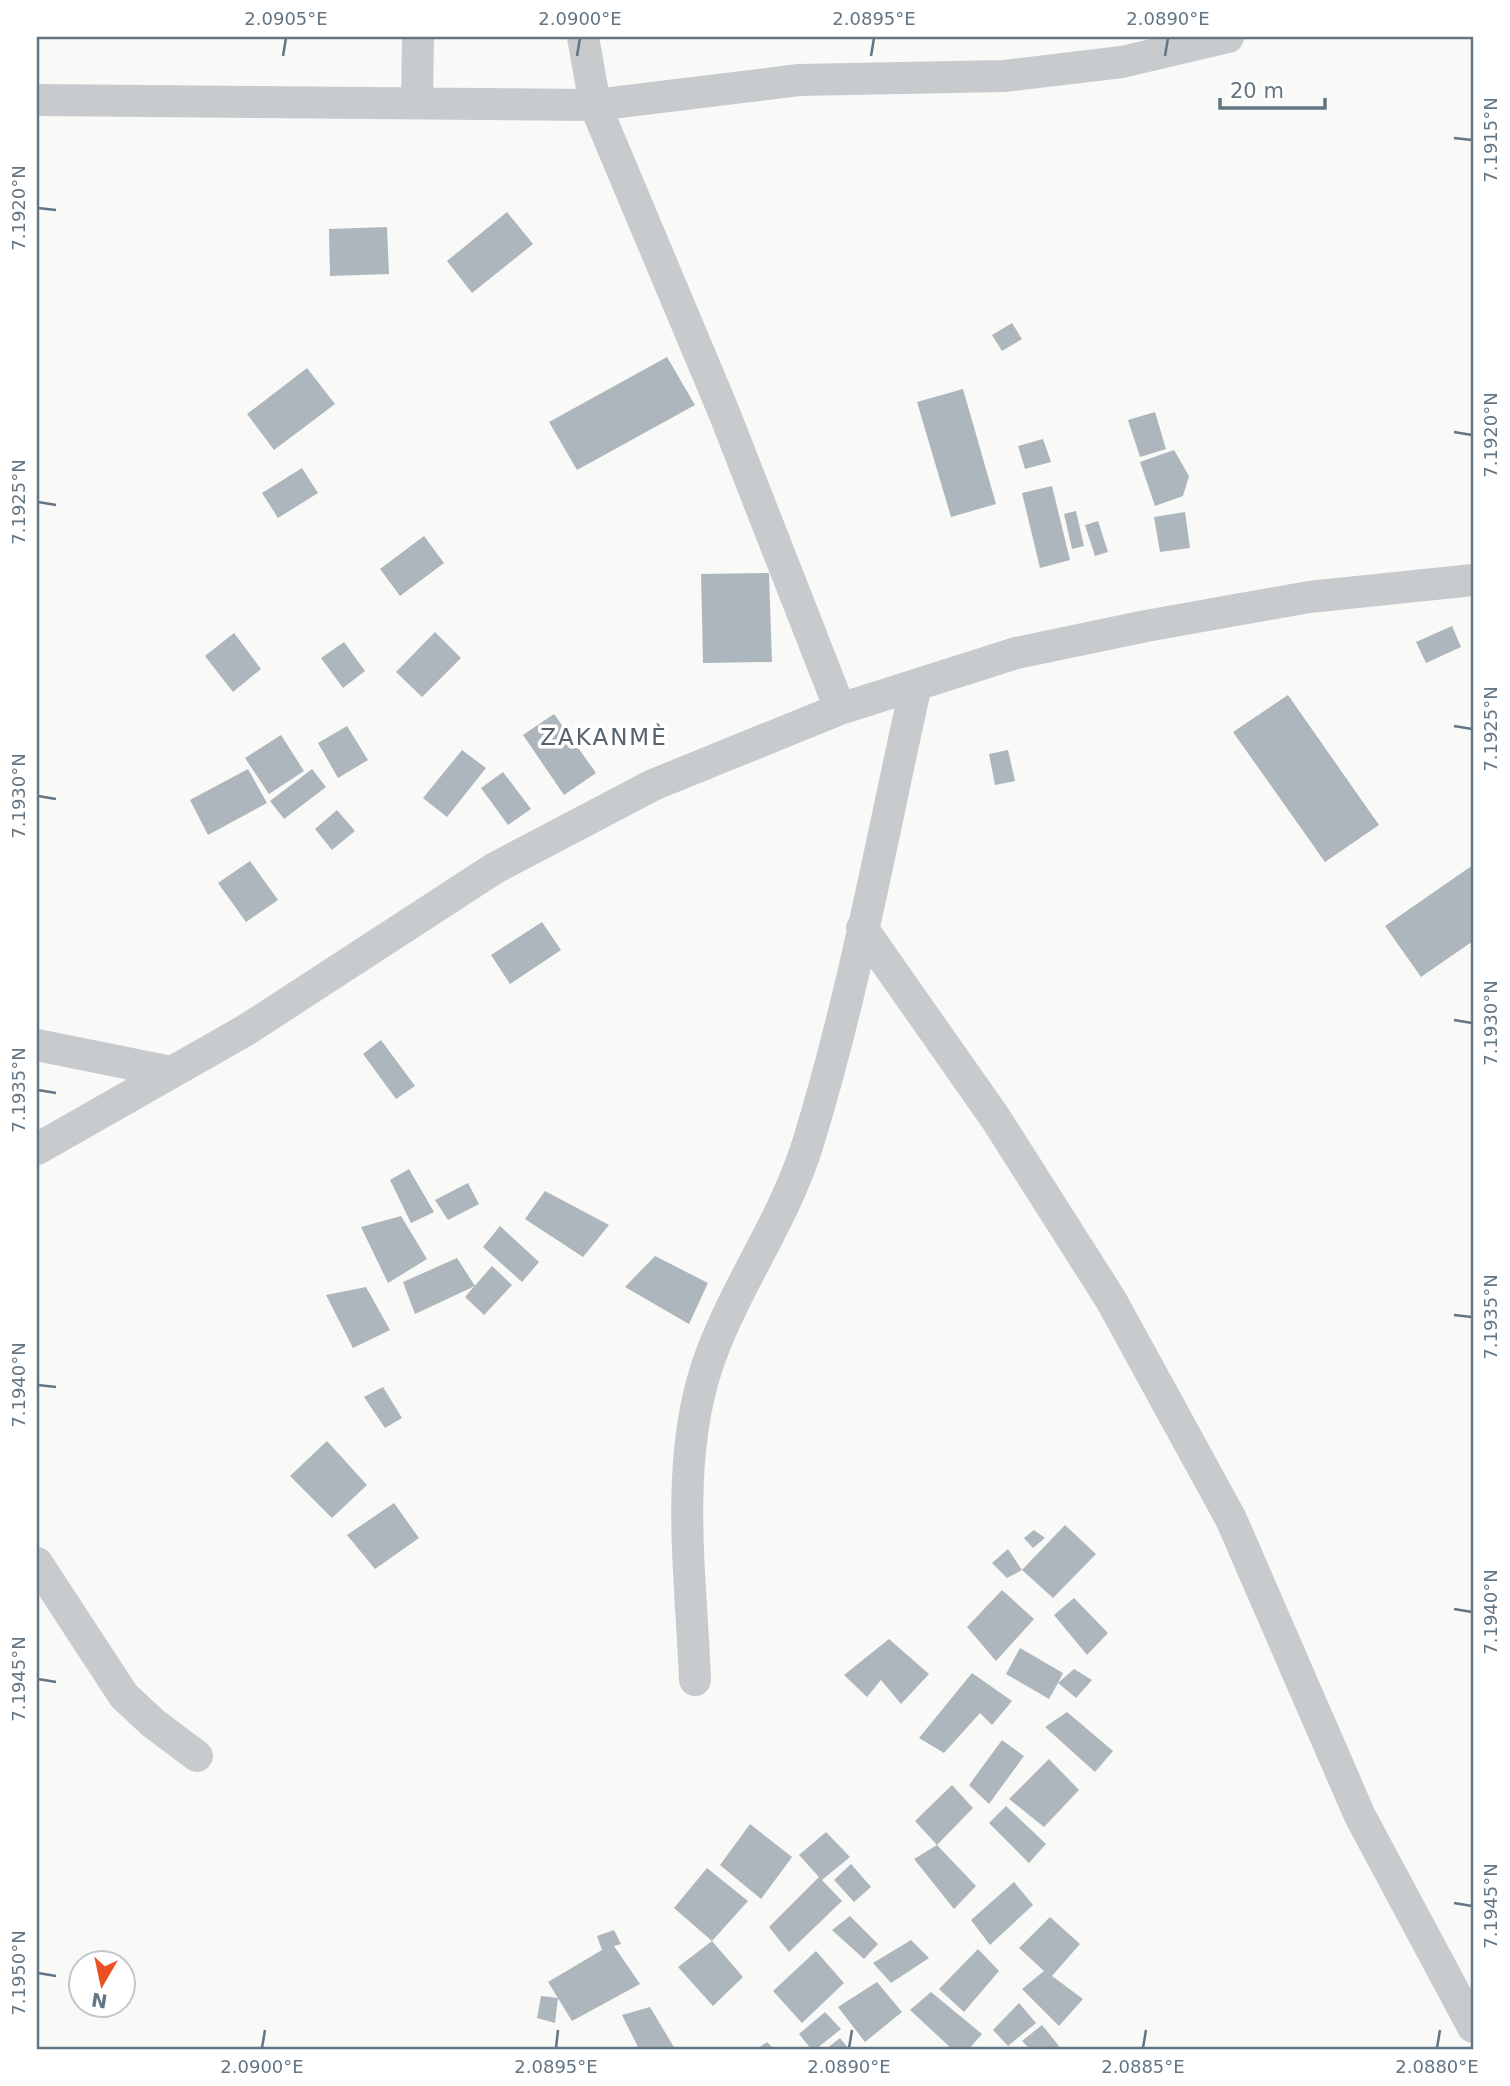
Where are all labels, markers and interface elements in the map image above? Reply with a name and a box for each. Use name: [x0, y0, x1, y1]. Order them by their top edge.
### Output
text: 2.0905°E: [244, 8, 328, 29]
text: 2.0900°E: [538, 8, 622, 29]
text: 2.0895°E: [832, 8, 916, 29]
text: 2.0890°E: [1126, 8, 1210, 29]
scale bar: [1220, 66, 1324, 110]
text: 20 m: [1230, 79, 1284, 103]
text: 7.1915°N: [1480, 97, 1501, 183]
text: 7.1920°N: [8, 165, 29, 251]
text: 7.1920°N: [1480, 392, 1501, 478]
text: 7.1925°N: [8, 459, 29, 545]
text: 7.1925°N: [1480, 686, 1501, 772]
district label: ZAKANMÈ: [540, 723, 668, 750]
text: 7.1930°N: [8, 753, 29, 839]
text: 7.1930°N: [1480, 980, 1501, 1066]
text: 7.1935°N: [8, 1047, 29, 1133]
text: 7.1935°N: [1480, 1274, 1501, 1360]
text: 7.1940°N: [8, 1342, 29, 1428]
text: 7.1940°N: [1480, 1569, 1501, 1655]
text: 7.1945°N: [8, 1636, 29, 1722]
text: 7.1945°N: [1480, 1863, 1501, 1949]
text: 7.1950°N: [8, 1930, 29, 2016]
north arrow: [66, 1950, 136, 2020]
text: N: [90, 1989, 109, 2013]
text: 2.0900°E: [220, 2056, 304, 2077]
text: 2.0895°E: [514, 2056, 598, 2077]
text: 2.0890°E: [807, 2056, 891, 2077]
text: 2.0885°E: [1101, 2056, 1185, 2077]
text: 2.0880°E: [1395, 2056, 1479, 2077]

